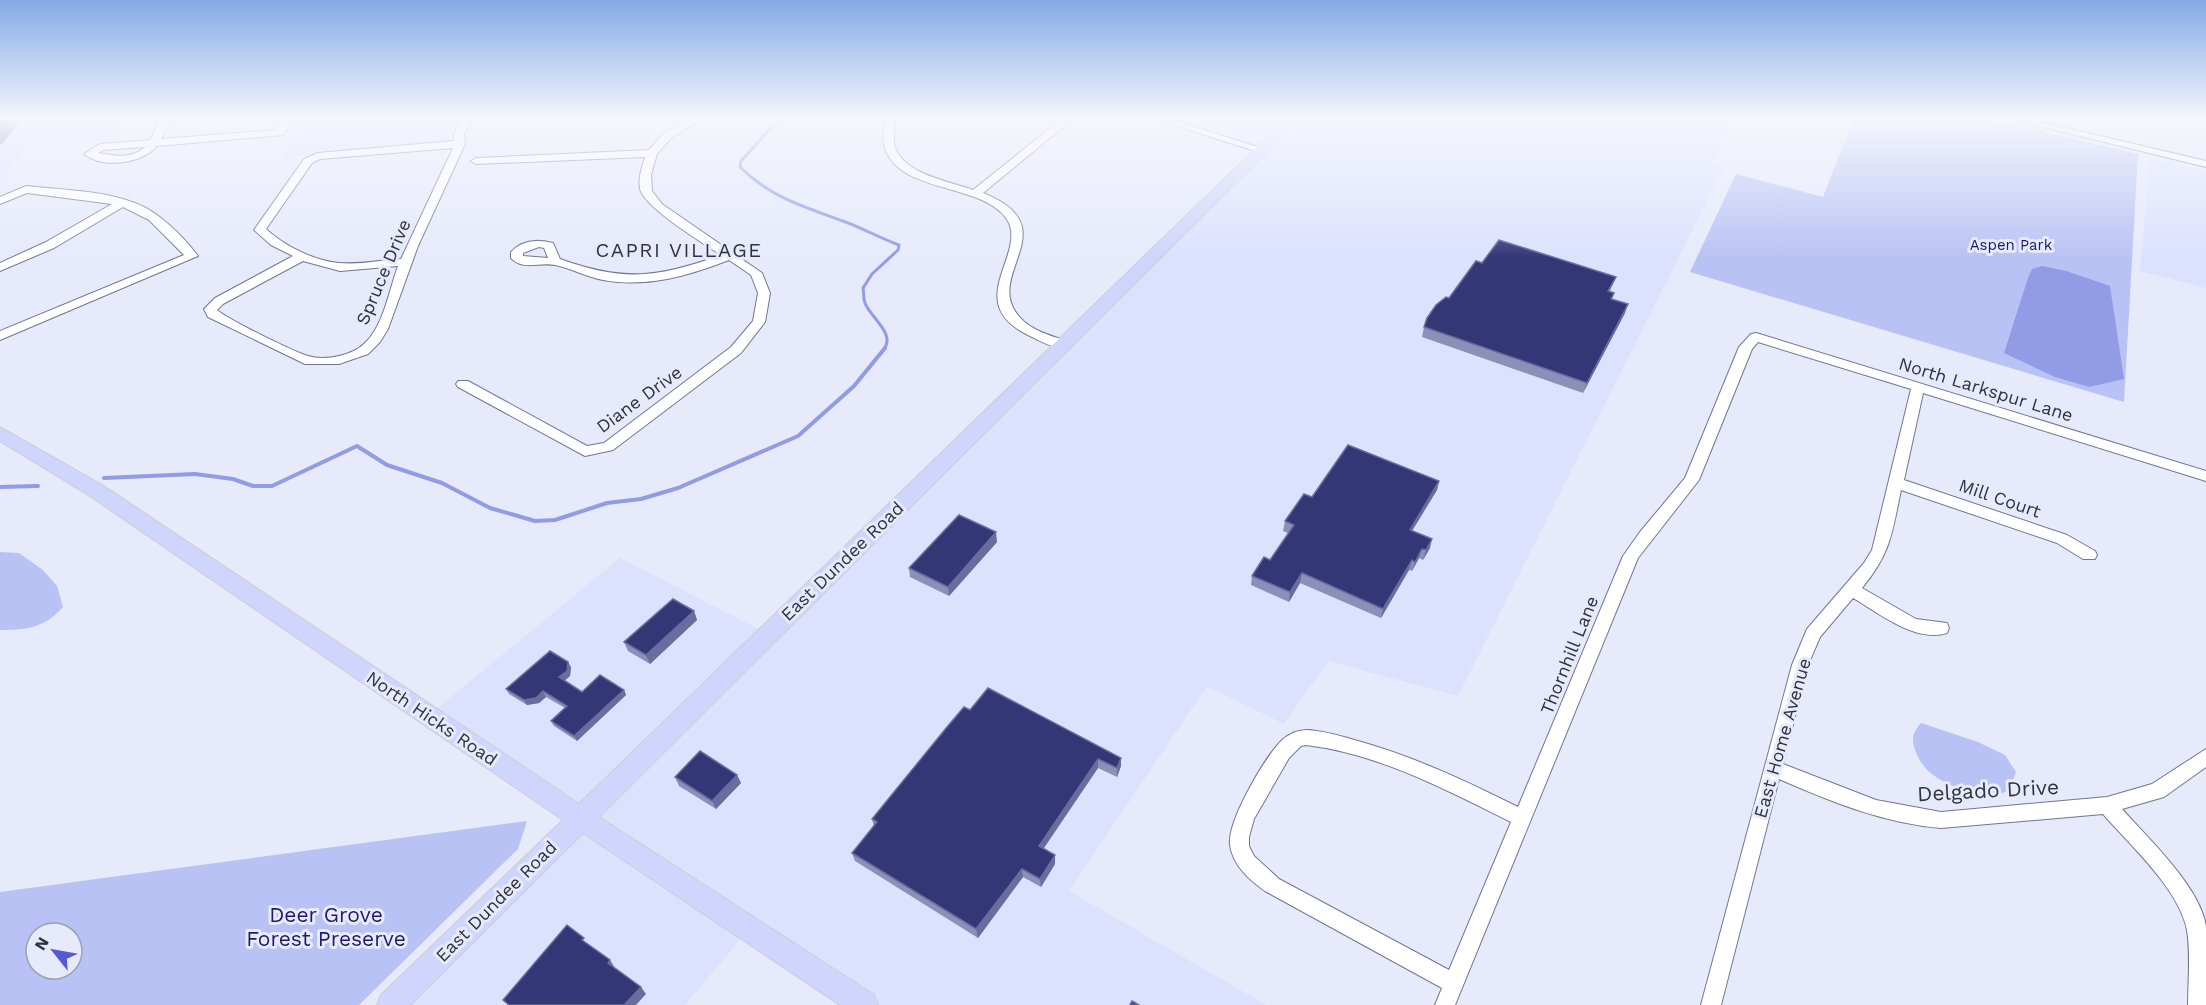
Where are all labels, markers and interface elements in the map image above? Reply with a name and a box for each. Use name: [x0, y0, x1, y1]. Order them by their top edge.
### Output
street label: Spruce Drive: [351, 216, 415, 328]
park label: Aspen Park: [1970, 236, 2053, 254]
district label: CAPRI VILLAGE: [596, 238, 762, 262]
street label: North Larkspur Lane: [1896, 352, 2076, 426]
street label: Diane Drive: [592, 361, 686, 437]
street label: Mill Court: [1956, 474, 2044, 522]
street label: East Dundee Road: [776, 497, 908, 625]
street label: Thornhill Lane: [1536, 593, 1602, 717]
street label: East Home Avenue: [1749, 656, 1815, 820]
street label: North Hicks Road: [363, 666, 501, 770]
street label: Delgado Drive: [1916, 774, 2060, 806]
street label: East Dundee Road: [431, 836, 561, 966]
park label: Deer Grove Forest Preserve: [246, 902, 406, 951]
north arrow: [24, 921, 84, 981]
text: N: [30, 934, 53, 954]

